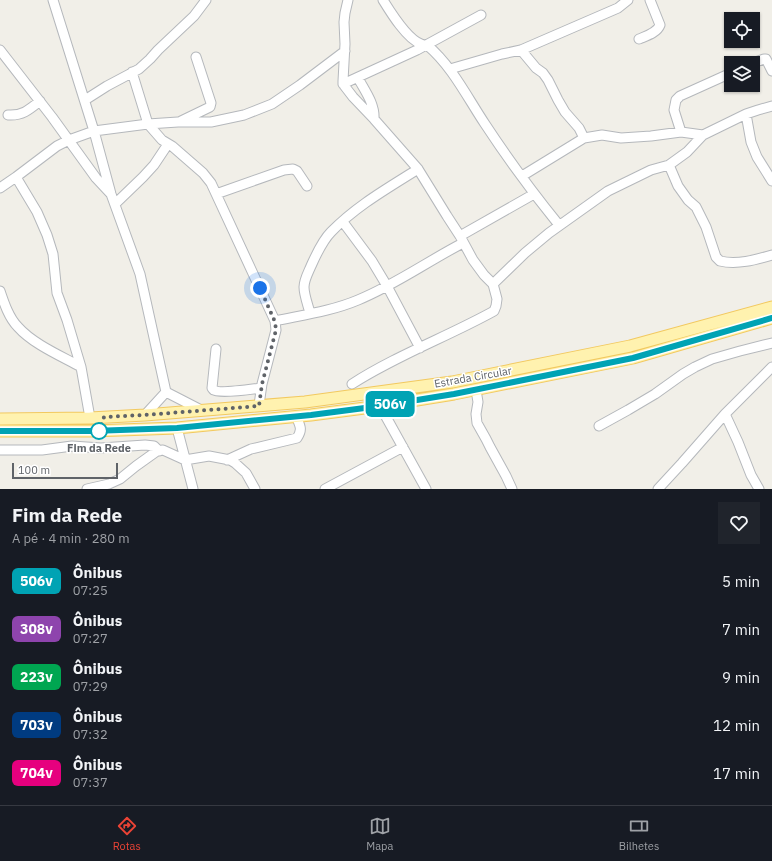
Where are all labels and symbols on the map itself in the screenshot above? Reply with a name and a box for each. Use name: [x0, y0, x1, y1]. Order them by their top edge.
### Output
your location: [250, 278, 270, 298]
street label: Estrada Circular: [433, 363, 513, 391]
line badge: 506v: [362, 391, 418, 417]
marker: Fim da Rede: [90, 422, 108, 440]
place label: Fim da Rede: [67, 441, 131, 455]
scale bar: [12, 461, 118, 480]

